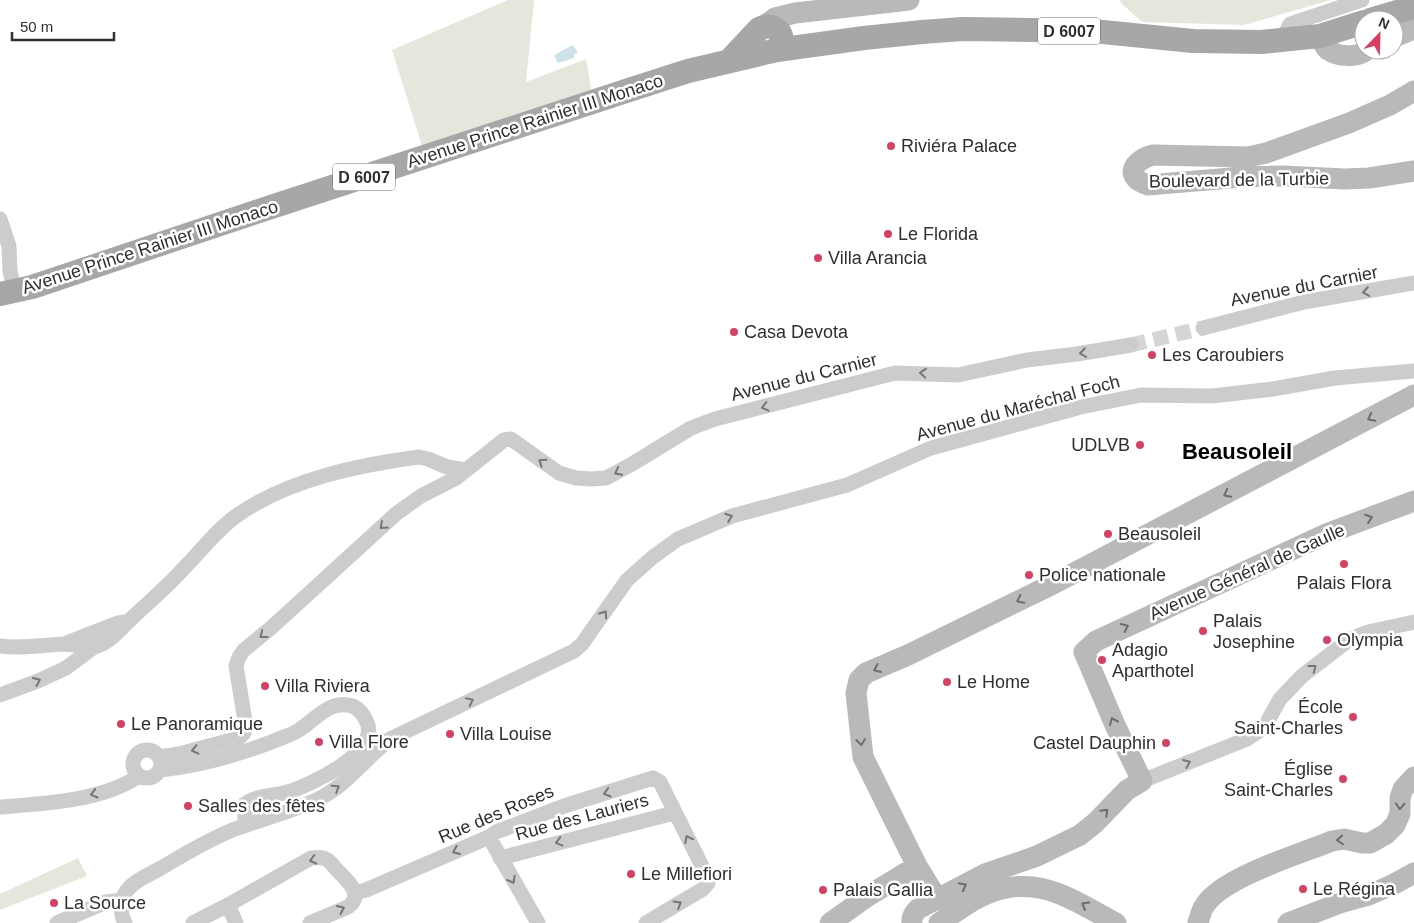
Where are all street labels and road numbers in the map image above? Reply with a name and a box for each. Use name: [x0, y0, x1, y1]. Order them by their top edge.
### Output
road number: D 6007: [1038, 18, 1100, 44]
street label: Avenue Prince Rainier III Monaco: [405, 70, 665, 172]
road number: D 6007: [333, 163, 395, 190]
street label: Boulevard de la Turbie: [1149, 168, 1329, 192]
street label: Avenue Prince Rainier III Monaco: [20, 196, 280, 298]
street label: Avenue du Carnier: [1229, 262, 1379, 310]
street label: Avenue du Carnier: [729, 349, 879, 405]
street label: Avenue du Maréchal Foch: [914, 371, 1122, 445]
street label: Avenue Général de Gaulle: [1146, 520, 1348, 624]
street label: Rue des Roses: [435, 781, 557, 847]
street label: Rue des Lauriers: [513, 790, 651, 844]

